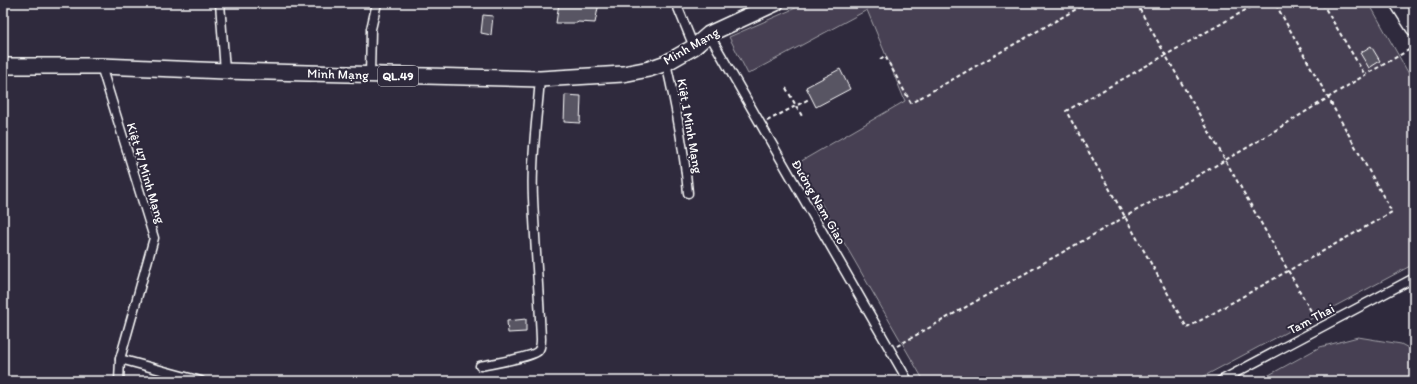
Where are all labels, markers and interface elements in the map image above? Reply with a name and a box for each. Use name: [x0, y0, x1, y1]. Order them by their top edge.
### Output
street label: Minh Mạng: [661, 24, 722, 68]
street label: Minh Mạng: [307, 65, 369, 83]
road number: QL.49: [378, 66, 418, 86]
street label: Kiệt 1 Minh Mạng: [674, 77, 706, 175]
street label: Kiệt 47 Minh Mạng: [124, 121, 169, 226]
street label: Đường Nam Giao: [789, 157, 849, 247]
street label: Tam Thai: [1285, 301, 1337, 337]

